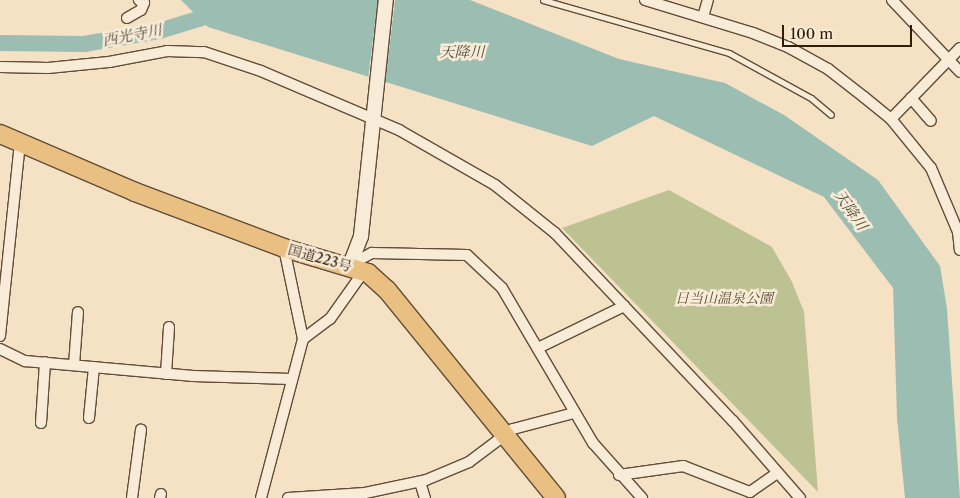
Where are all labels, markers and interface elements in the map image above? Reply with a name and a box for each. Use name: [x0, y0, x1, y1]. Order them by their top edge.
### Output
scale bar: [785, 15, 915, 47]
water label: 西光寺川: [101, 20, 163, 50]
text: 100 m: [790, 24, 833, 43]
water label: 天降川: [440, 43, 484, 61]
water label: 天降川: [831, 186, 871, 234]
street label: 国道223号: [286, 241, 354, 275]
park label: 日当山温泉公園: [675, 290, 773, 306]

